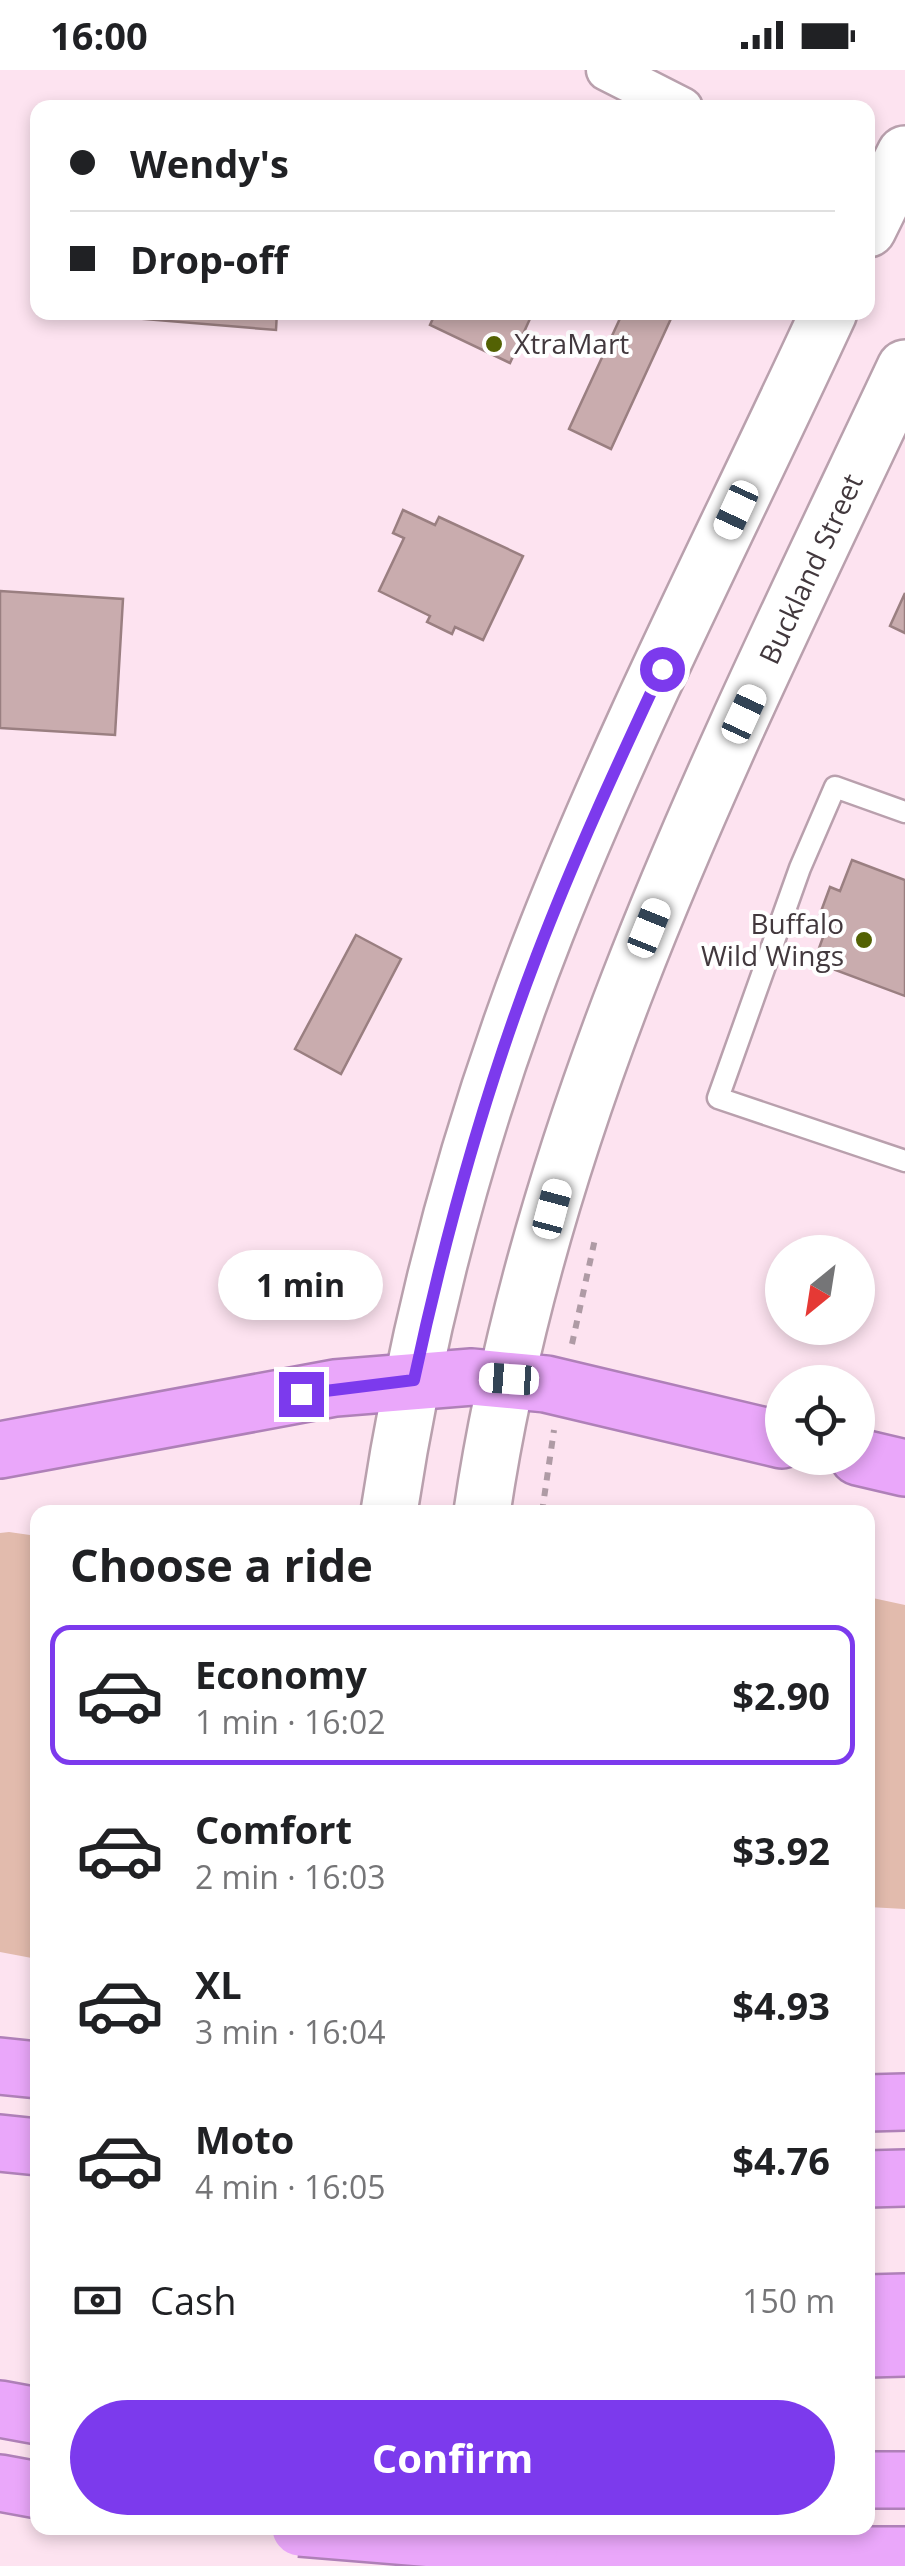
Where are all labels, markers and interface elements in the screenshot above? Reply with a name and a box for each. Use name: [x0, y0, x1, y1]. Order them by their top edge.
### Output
text: 16:00: [50, 9, 148, 61]
text: Wendy's: [130, 137, 289, 189]
text: Drop-off: [130, 233, 288, 285]
place label: XtraMart: [514, 324, 629, 362]
marker: XtraMart: [483, 333, 505, 355]
street label: Buckland Street: [749, 467, 871, 670]
car: [710, 476, 762, 544]
route start: [640, 647, 685, 692]
car: [718, 680, 770, 748]
car: [624, 895, 674, 961]
place label: Buffalo Wild Wings: [701, 904, 844, 974]
marker: Buffalo Wild Wings: [853, 929, 875, 951]
car: [530, 1176, 574, 1242]
north arrow: [765, 1235, 875, 1345]
map controls: [765, 1235, 875, 1475]
callout: 1 min: [218, 1249, 384, 1319]
text: 1 min: [256, 1263, 345, 1306]
car: [478, 1362, 540, 1396]
button: locate: [765, 1365, 875, 1475]
route end: [279, 1372, 324, 1417]
text: Choose a ride: [70, 1534, 373, 1595]
text: Economy: [195, 1648, 367, 1700]
icon: car: [75, 1650, 165, 1740]
text: $2.90: [732, 1669, 830, 1721]
text: 1 min · 16:02: [195, 1700, 386, 1743]
text: Comfort: [195, 1803, 352, 1855]
icon: car: [75, 1805, 165, 1895]
text: $3.92: [732, 1824, 830, 1876]
text: 2 min · 16:03: [195, 1855, 386, 1898]
text: XL: [195, 1958, 242, 2010]
icon: car: [75, 1960, 165, 2050]
text: $4.93: [732, 1979, 830, 2031]
text: 3 min · 16:04: [195, 2010, 386, 2053]
text: Moto: [195, 2113, 294, 2165]
icon: car: [75, 2115, 165, 2205]
text: $4.76: [732, 2134, 830, 2186]
text: 4 min · 16:05: [195, 2165, 386, 2208]
icon: cash: [70, 2273, 125, 2328]
text: Cash: [150, 2274, 236, 2326]
text: 150 m: [742, 2279, 835, 2322]
button: Confirm: [70, 2400, 835, 2515]

